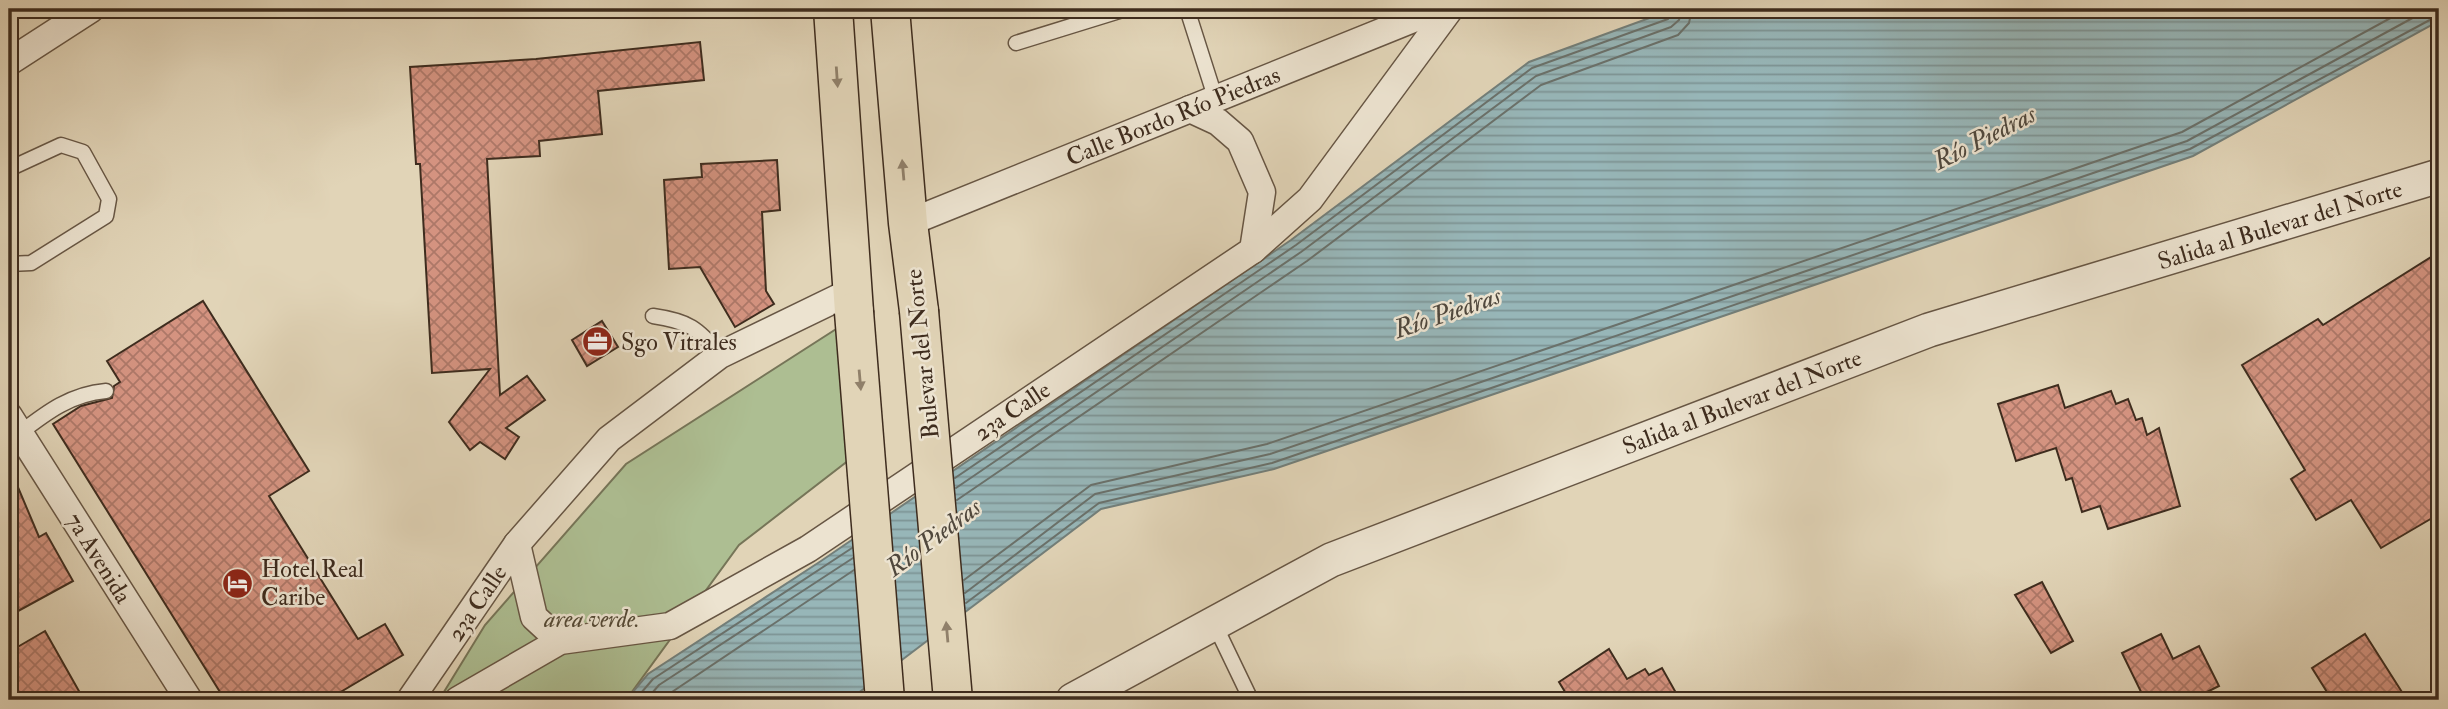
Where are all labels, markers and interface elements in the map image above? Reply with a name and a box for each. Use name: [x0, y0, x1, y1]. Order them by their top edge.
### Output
street label: Calle Bordo Río Piedras: [1062, 59, 1285, 174]
one-way arrow: [832, 66, 843, 88]
water label: Río Piedras: [1927, 98, 2042, 178]
one-way arrow: [897, 159, 908, 181]
street label: Salida al Bulevar del Norte: [2154, 174, 2406, 277]
street label: Bulevar del Norte: [898, 267, 947, 440]
water label: Río Piedras: [1389, 279, 1506, 346]
office icon: Sgo Vitrales: [581, 325, 615, 359]
place label: Sgo Vitrales: [621, 327, 737, 358]
street label: Salida al Bulevar del Norte: [1618, 342, 1866, 462]
one-way arrow: [855, 369, 866, 391]
street label: 23a Calle: [968, 375, 1057, 448]
water label: Río Piedras: [879, 491, 988, 585]
street label: 7a Avenida: [59, 507, 139, 610]
place label: Hotel Real Caribe: [261, 554, 364, 613]
street label: 23a Calle: [441, 559, 514, 648]
hotel icon: Hotel Real Caribe: [221, 566, 255, 600]
park label: area verde.: [543, 604, 640, 635]
one-way arrow: [942, 621, 953, 643]

